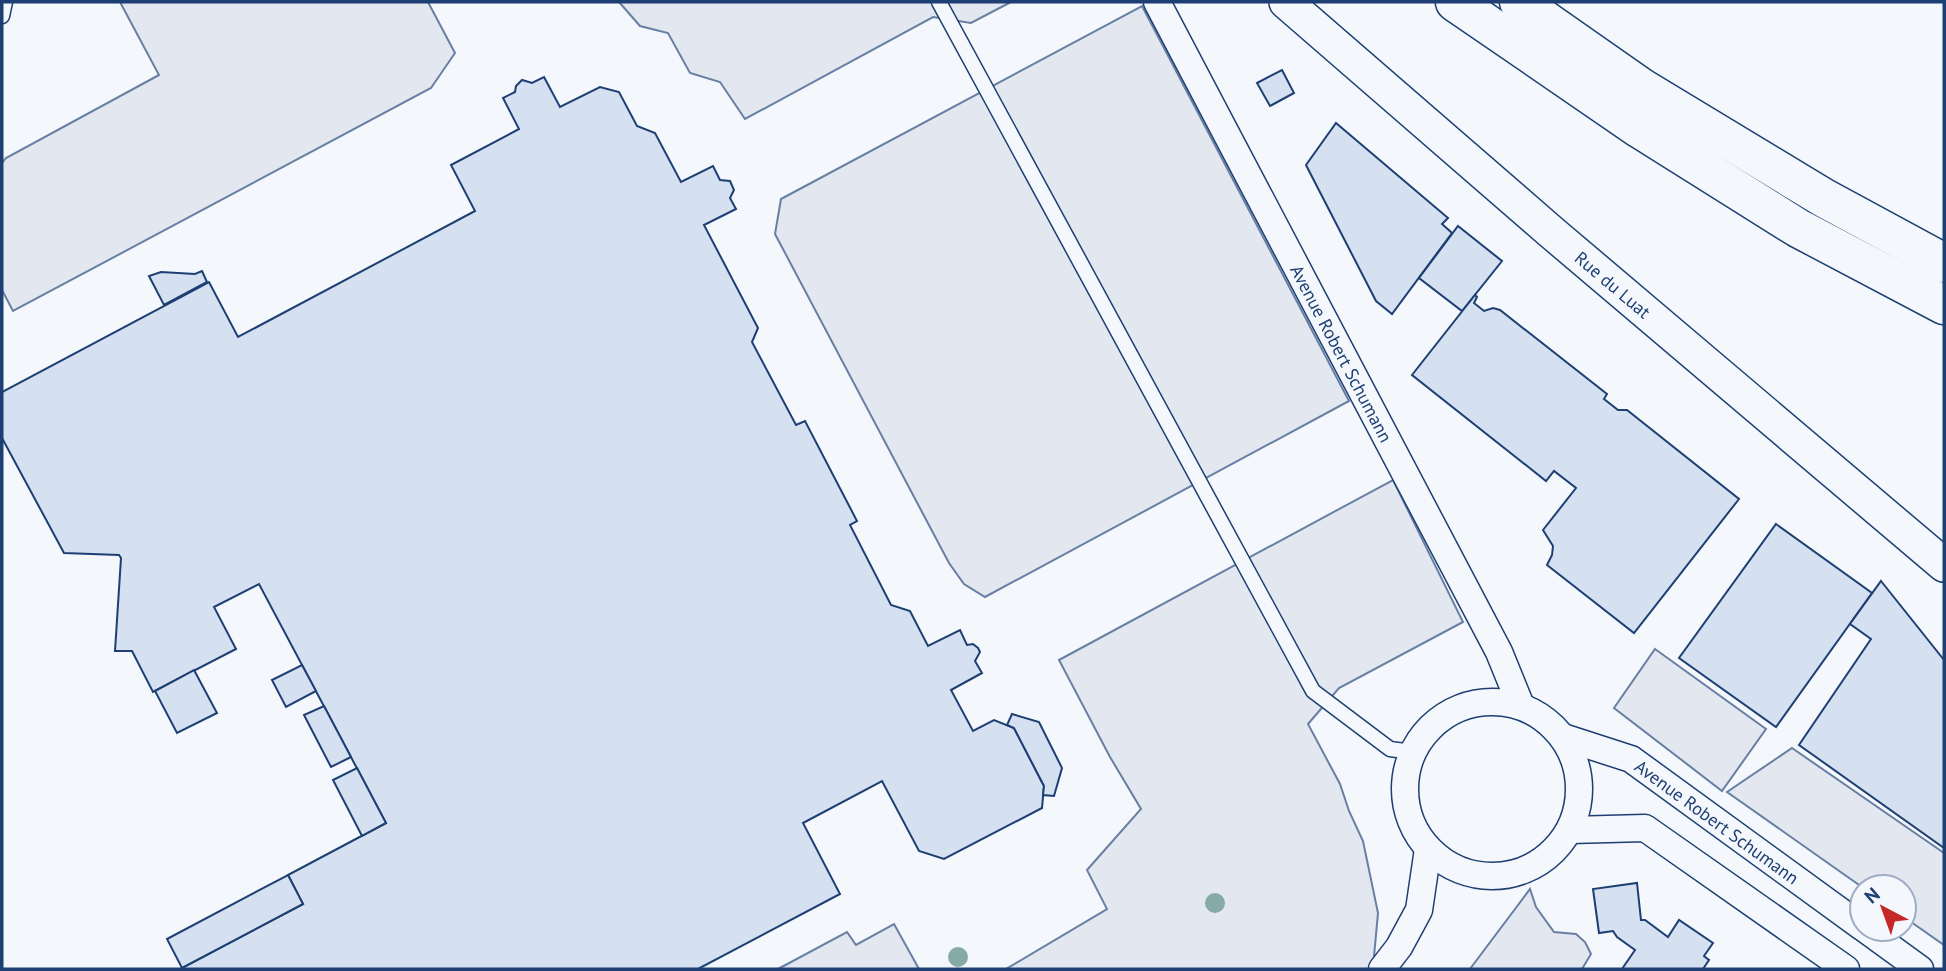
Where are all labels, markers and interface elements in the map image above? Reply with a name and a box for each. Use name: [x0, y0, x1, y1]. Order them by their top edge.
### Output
street label: Rue du Luat: [1570, 246, 1656, 323]
street label: Avenue Robert Schumann: [1286, 261, 1398, 446]
street label: Avenue Robert Schumann: [1630, 754, 1804, 889]
north arrow: [1848, 873, 1918, 943]
text: N: [1859, 882, 1884, 908]

